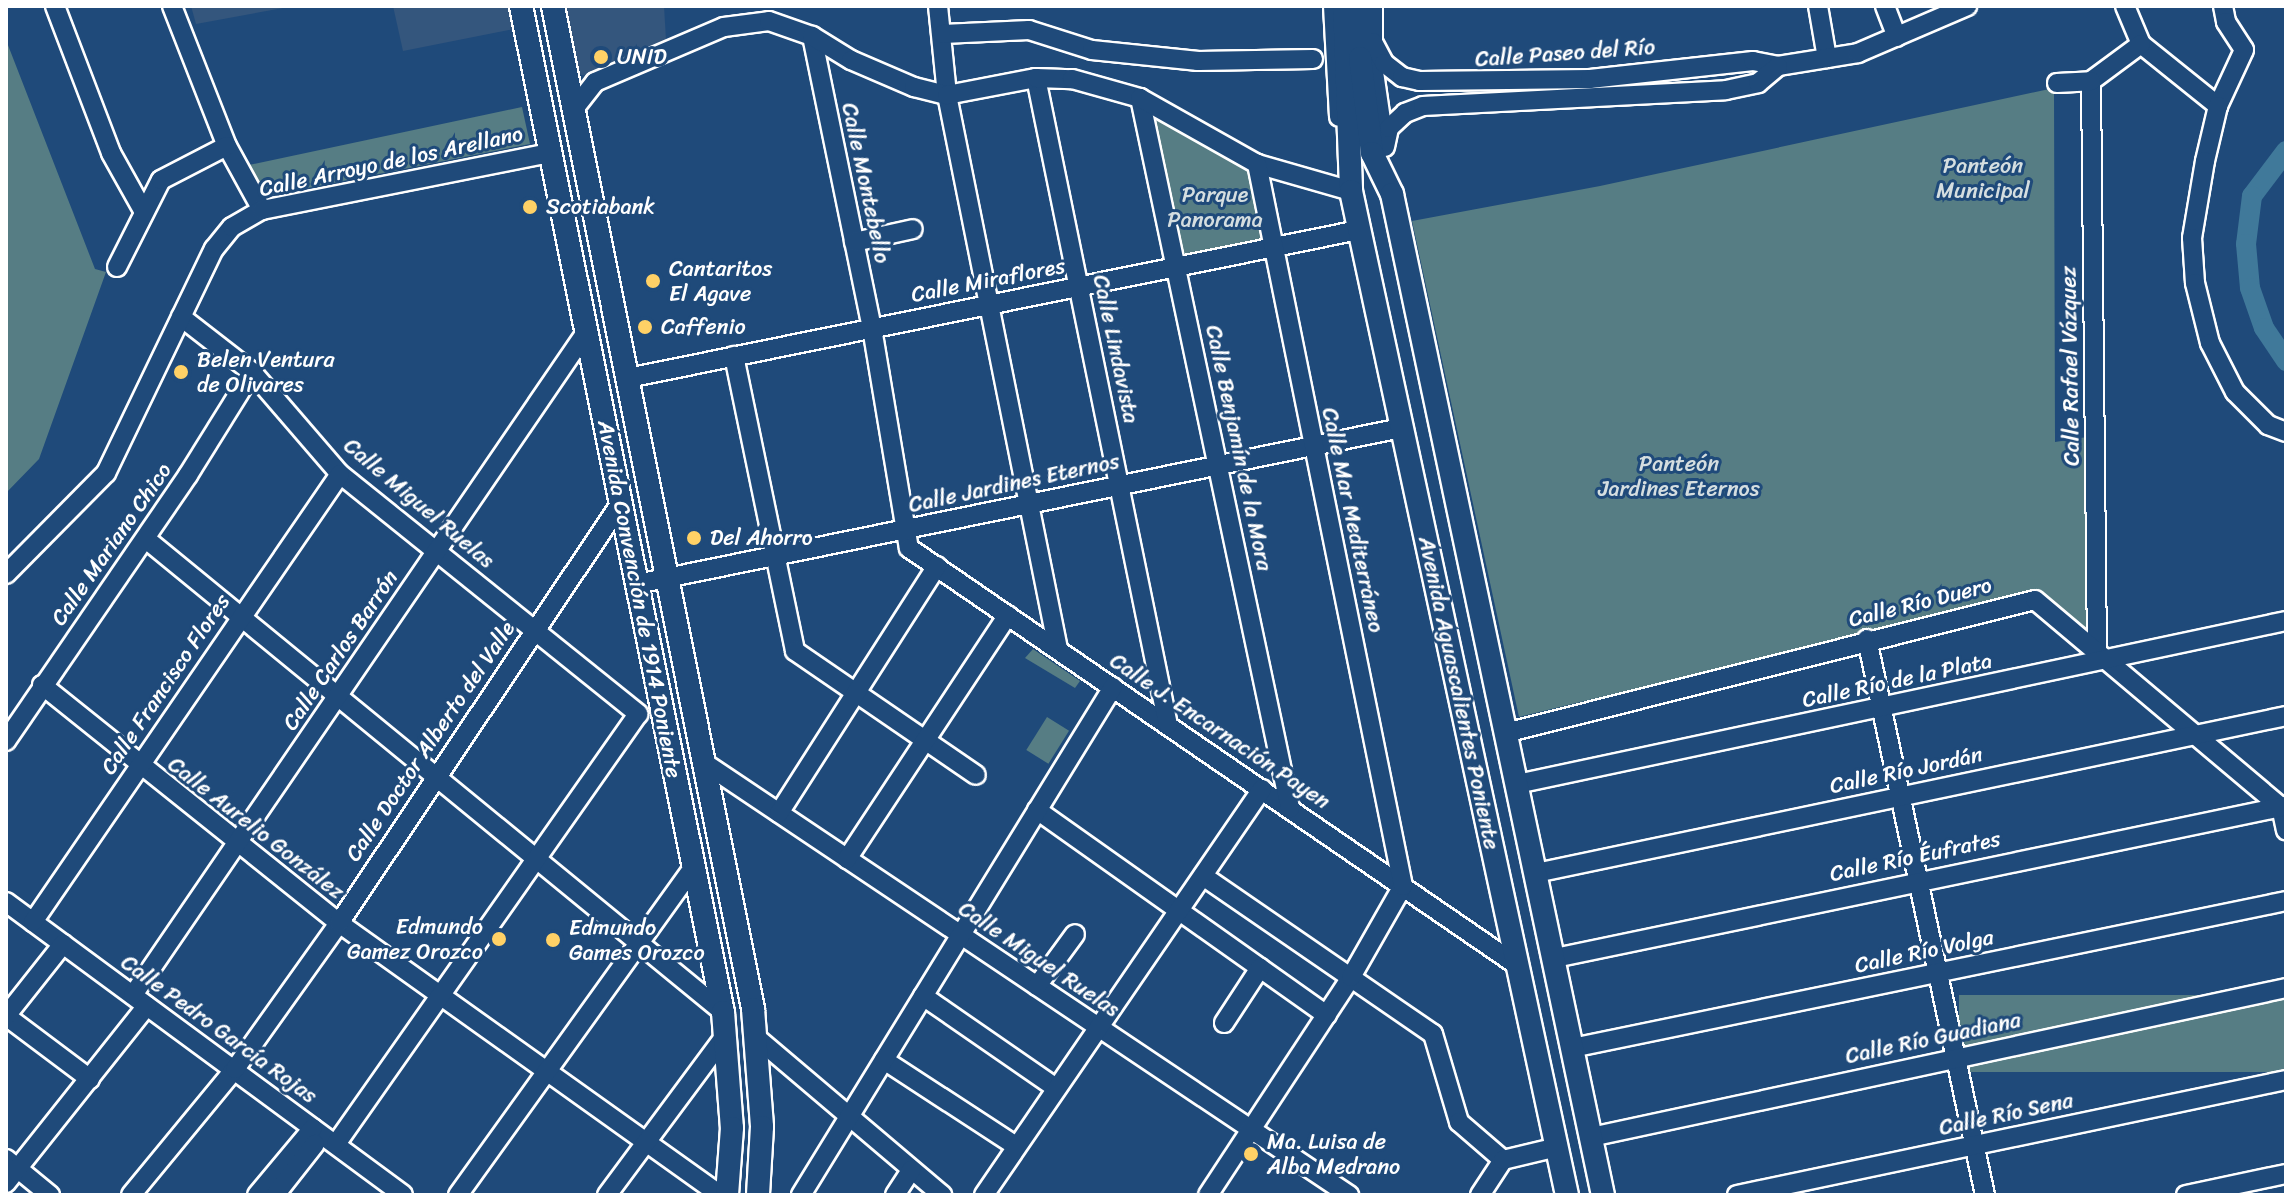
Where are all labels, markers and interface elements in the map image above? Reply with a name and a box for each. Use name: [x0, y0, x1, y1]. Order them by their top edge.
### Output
street label: Calle Paseo del Río: [1473, 33, 1657, 73]
place label: UNID: [617, 44, 667, 70]
marker: UNID: [592, 48, 610, 66]
street label: Calle Montebello: [836, 101, 896, 265]
street label: Calle Arroyo de los Arellano: [257, 120, 525, 202]
park label: Panteón Municipal: [1936, 152, 2030, 204]
park label: Parque Panorama: [1167, 181, 1263, 232]
place label: Scotiabank: [546, 194, 655, 220]
marker: Scotiabank: [521, 198, 539, 216]
street label: Calle Miraflores: [909, 252, 1067, 308]
place label: Cantaritos El Agave: [669, 255, 772, 306]
street label: Calle Rafael Vázquez: [2055, 266, 2085, 466]
marker: Cantaritos El Agave: [644, 272, 662, 290]
street label: Calle Lindavista: [1087, 272, 1145, 426]
place label: Caffenio: [661, 314, 746, 340]
marker: Caffenio: [636, 318, 654, 336]
street label: Calle Benjamín de la Mora: [1200, 323, 1278, 573]
place label: Belen Ventura de Olivares: [197, 346, 333, 398]
marker: Belen Ventura de Olivares: [172, 363, 190, 381]
street label: Calle Mar Mediterráneo: [1316, 405, 1390, 635]
street label: Avenida Convención de 1914 Poniente: [592, 418, 688, 780]
street label: Calle Miguel Ruelas: [339, 433, 499, 573]
street label: Calle Jardines Eternos: [906, 448, 1122, 518]
park label: Panteón Jardines Eternos: [1598, 450, 1760, 502]
street label: Calle Mariano Chico: [45, 458, 177, 630]
place label: Del Ahorro: [710, 525, 813, 551]
marker: Del Ahorro: [685, 529, 703, 547]
street label: Avenida Aguascalientes Poniente: [1413, 534, 1505, 852]
street label: Calle Carlos Barrón: [277, 565, 403, 735]
street label: Calle Río Duero: [1846, 571, 1994, 633]
street label: Calle Francisco Flores: [95, 589, 235, 779]
street label: Calle Doctor Alberto del Valle: [339, 615, 521, 867]
street label: Calle J. Encarnación Payen: [1105, 647, 1335, 815]
street label: Calle Río de la Plata: [1800, 647, 1994, 713]
street label: Calle Río Jordán: [1827, 741, 1985, 799]
street label: Calle Aurelio González: [163, 751, 349, 905]
street label: Calle Río Éufrates: [1827, 825, 2003, 887]
street label: Calle Miguel Ruelas: [954, 896, 1124, 1022]
place label: Edmundo Gamez Orozco: [347, 913, 483, 964]
place label: Edmundo Games Orozco: [569, 914, 705, 966]
street label: Calle Río Volga: [1852, 923, 1996, 979]
marker: Edmundo Gamez Orozco: [490, 930, 508, 948]
marker: Edmundo Games Orozco: [544, 931, 562, 949]
street label: Calle Pedro García Rojas: [115, 949, 323, 1109]
street label: Calle Río Guadiana: [1843, 1006, 2023, 1070]
street label: Calle Río Sena: [1935, 1087, 2077, 1141]
place label: Ma. Luisa de Alba Medrano: [1267, 1128, 1400, 1180]
marker: Ma. Luisa de Alba Medrano: [1242, 1145, 1260, 1163]

